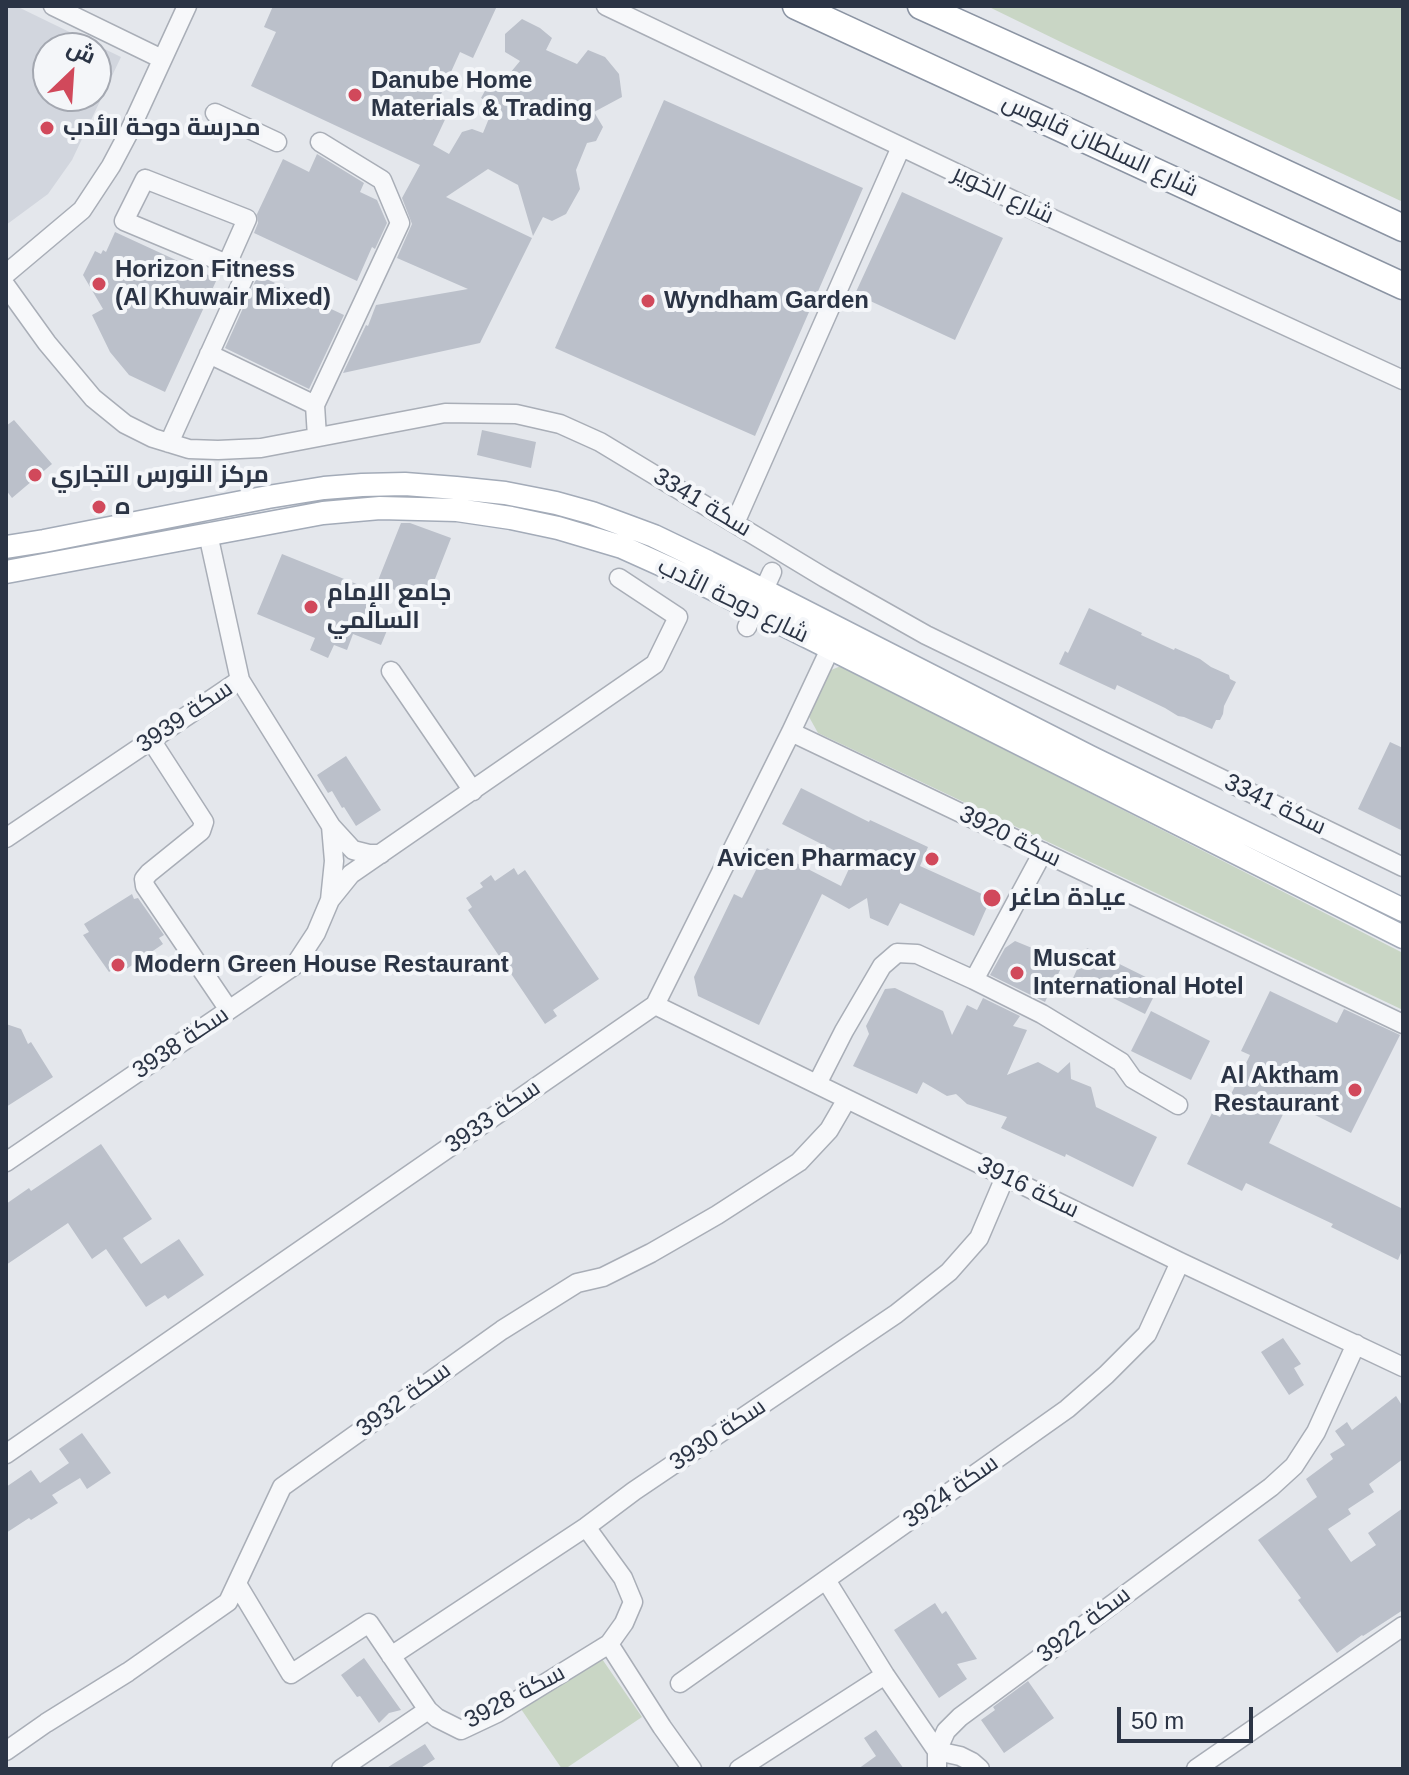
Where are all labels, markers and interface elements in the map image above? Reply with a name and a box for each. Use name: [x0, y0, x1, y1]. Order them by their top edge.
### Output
north arrow: [32, 32, 112, 112]
text: ش: [63, 34, 100, 69]
place label: Danube Home Materials & Trading: [371, 67, 592, 123]
marker: Danube Home Materials & Trading: [346, 86, 364, 104]
street label: شارع السلطان قابوس: [997, 88, 1203, 204]
place label: مدرسة دوحة الأدب: [63, 114, 261, 142]
marker: مدرسة دوحة الأدب: [38, 119, 56, 137]
street label: شارع الخوير: [948, 159, 1058, 231]
place label: Horizon Fitness (Al Khuwair Mixed): [115, 256, 331, 312]
marker: Horizon Fitness (Al Khuwair Mixed): [90, 275, 108, 293]
place label: Wyndham Garden: [664, 287, 869, 315]
marker: Wyndham Garden: [639, 292, 657, 310]
place label: مركز النورس التجاري: [51, 461, 269, 489]
street label: سكة 3341: [648, 462, 756, 544]
marker: مركز النورس التجاري: [26, 466, 44, 484]
place label: ه: [115, 493, 130, 521]
marker: ه: [90, 498, 108, 516]
street label: شارع دوحة الأدب: [653, 552, 813, 650]
place label: جامع الإمام السالمي: [327, 579, 451, 635]
marker: جامع الإمام السالمي: [302, 598, 320, 616]
street label: سكة 3939: [132, 674, 238, 760]
street label: سكة 3341: [1219, 768, 1331, 842]
street label: سكة 3920: [954, 800, 1066, 874]
place label: Avicen Pharmacy: [717, 845, 916, 873]
marker: Avicen Pharmacy: [923, 850, 941, 868]
place label: عيادة صاغر: [1010, 884, 1127, 912]
marker: عيادة صاغر: [981, 887, 1003, 909]
place label: Muscat International Hotel: [1033, 945, 1244, 1001]
place label: Modern Green House Restaurant: [134, 951, 509, 979]
marker: Modern Green House Restaurant: [109, 956, 127, 974]
marker: Muscat International Hotel: [1008, 964, 1026, 982]
street label: سكة 3938: [128, 1000, 234, 1086]
place label: Al Aktham Restaurant: [1214, 1062, 1339, 1118]
street label: سكة 3933: [440, 1074, 546, 1160]
marker: Al Aktham Restaurant: [1346, 1081, 1364, 1099]
street label: سكة 3916: [972, 1151, 1084, 1225]
street label: سكة 3932: [351, 1356, 457, 1444]
street label: سكة 3930: [665, 1392, 771, 1478]
street label: سكة 3924: [898, 1449, 1004, 1535]
street label: سكة 3922: [1032, 1581, 1136, 1669]
street label: سكة 3928: [460, 1659, 570, 1735]
scale bar: [1121, 1691, 1257, 1741]
text: 50 m: [1131, 1707, 1184, 1734]

